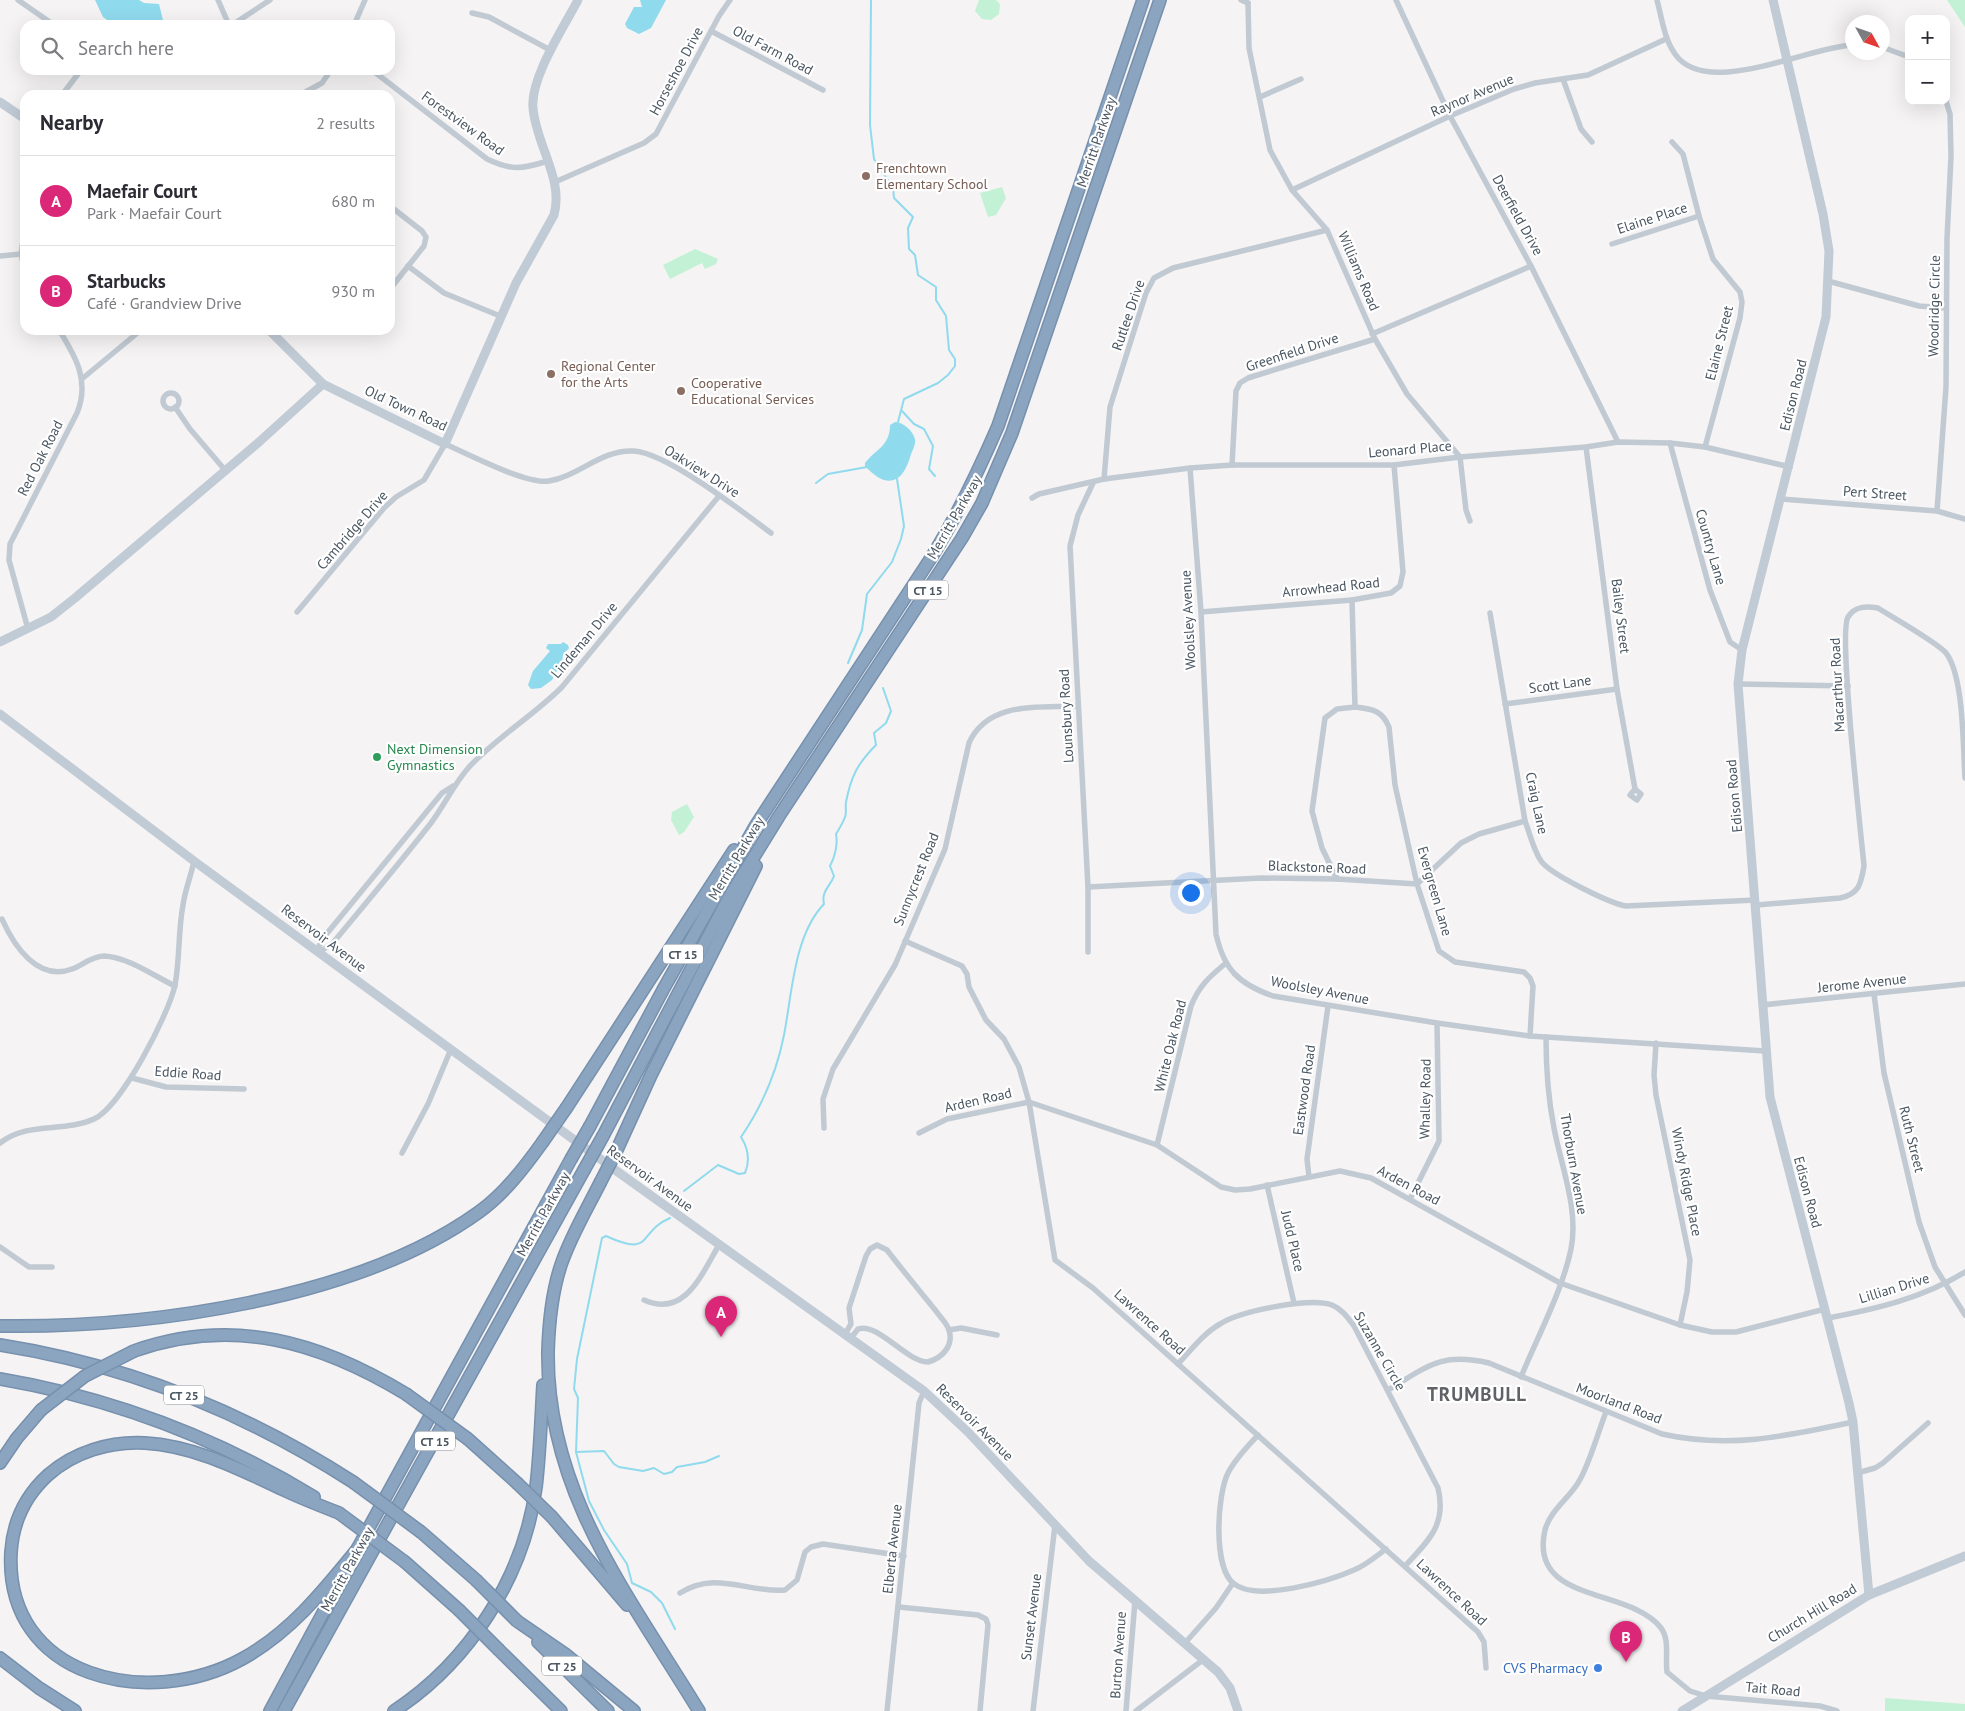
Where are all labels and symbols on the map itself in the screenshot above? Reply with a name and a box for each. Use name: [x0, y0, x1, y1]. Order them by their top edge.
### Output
north arrow: [1845, 15, 1890, 60]
street label: Old Farm Road: [730, 21, 816, 79]
street label: Horseshoe Drive: [645, 24, 707, 118]
street label: Raynor Avenue: [1428, 69, 1516, 121]
street label: Forestview Road: [418, 87, 508, 159]
street label: Merritt Parkway: [1072, 94, 1120, 189]
place label: Frenchtown Elementary School: [876, 159, 988, 193]
marker: Frenchtown Elementary School: [860, 170, 872, 182]
street label: Deerfield Drive: [1488, 172, 1548, 258]
street label: Elaine Place: [1615, 198, 1689, 238]
street label: Williams Road: [1334, 228, 1384, 314]
street label: Woodridge Circle: [1924, 255, 1944, 357]
street label: Rutlee Drive: [1107, 277, 1149, 353]
street label: Elaine Street: [1701, 303, 1737, 382]
street label: Greenfield Drive: [1243, 329, 1341, 375]
place label: Regional Center for the Arts: [561, 357, 656, 391]
street label: Edison Road: [1775, 357, 1811, 433]
marker: Regional Center for the Arts: [545, 368, 557, 380]
place label: Cooperative Educational Services: [691, 374, 814, 408]
street label: Old Town Road: [362, 381, 450, 435]
marker: Cooperative Educational Services: [675, 385, 687, 397]
street label: Red Oak Road: [13, 417, 67, 499]
street label: Leonard Place: [1368, 436, 1452, 462]
street label: Oakview Drive: [661, 441, 743, 501]
street label: Merritt Parkway: [923, 471, 986, 562]
street label: Pert Street: [1843, 482, 1908, 504]
street label: Cambridge Drive: [313, 487, 391, 573]
street label: Country Lane: [1692, 507, 1730, 587]
street label: Woolsley Avenue: [1176, 570, 1200, 670]
street label: Arrowhead Road: [1281, 573, 1381, 601]
street label: Bailey Street: [1607, 578, 1635, 655]
road number: CT 15: [908, 580, 948, 600]
street label: Lindeman Drive: [547, 598, 621, 682]
street label: Macarthur Road: [1826, 637, 1848, 733]
street label: Lounsbury Road: [1055, 668, 1077, 764]
street label: Scott Lane: [1528, 671, 1592, 697]
place label: Next Dimension Gymnastics: [387, 740, 483, 774]
marker: Next Dimension Gymnastics: [371, 751, 383, 763]
street label: Edison Road: [1722, 759, 1746, 833]
street label: Craig Lane: [1522, 770, 1552, 836]
street label: Merritt Parkway: [704, 813, 768, 903]
street label: Sunnycrest Road: [889, 830, 943, 928]
street label: Evergreen Lane: [1414, 844, 1456, 938]
street label: Blackstone Road: [1268, 856, 1366, 878]
your location: [1178, 880, 1204, 906]
street label: Reservoir Avenue: [278, 900, 370, 976]
road number: CT 15: [663, 944, 703, 964]
street label: Jerome Avenue: [1816, 969, 1907, 997]
street label: Woolsley Avenue: [1269, 972, 1371, 1008]
street label: White Oak Road: [1150, 998, 1190, 1094]
street label: Eastwood Road: [1289, 1044, 1319, 1136]
street label: Whalley Road: [1415, 1059, 1435, 1139]
street label: Eddie Road: [154, 1062, 222, 1084]
street label: Arden Road: [943, 1084, 1013, 1116]
street label: Ruth Street: [1895, 1104, 1929, 1174]
street label: Thorburn Avenue: [1556, 1112, 1592, 1216]
street label: Windy Ridge Place: [1668, 1126, 1706, 1238]
street label: Reservoir Avenue: [603, 1141, 697, 1215]
street label: Edison Road: [1790, 1154, 1826, 1230]
street label: Arden Road: [1374, 1161, 1444, 1209]
street label: Merritt Parkway: [512, 1168, 574, 1260]
street label: Judd Place: [1277, 1208, 1309, 1273]
street label: Lillian Drive: [1857, 1269, 1931, 1307]
street label: Lawrence Road: [1110, 1285, 1190, 1359]
pin: A: [705, 1296, 737, 1337]
street label: Suzanne Circle: [1350, 1308, 1410, 1394]
street label: Moorland Road: [1574, 1378, 1664, 1428]
street label: Reservoir Avenue: [933, 1380, 1017, 1464]
district label: TRUMBULL: [1427, 1382, 1527, 1406]
road number: CT 25: [164, 1386, 204, 1404]
road number: CT 15: [415, 1432, 455, 1450]
street label: Elberta Avenue: [878, 1503, 906, 1595]
street label: Merritt Parkway: [316, 1523, 378, 1615]
street label: Lawrence Road: [1413, 1555, 1491, 1629]
street label: Sunset Avenue: [1017, 1573, 1045, 1661]
street label: Church Hill Road: [1764, 1579, 1860, 1647]
street label: Burton Avenue: [1106, 1611, 1130, 1699]
pin: B: [1610, 1621, 1642, 1662]
road number: CT 25: [542, 1656, 582, 1675]
place label: CVS Pharmacy: [1503, 1659, 1588, 1677]
marker: CVS Pharmacy: [1592, 1662, 1604, 1674]
street label: Tait Road: [1745, 1678, 1801, 1700]

